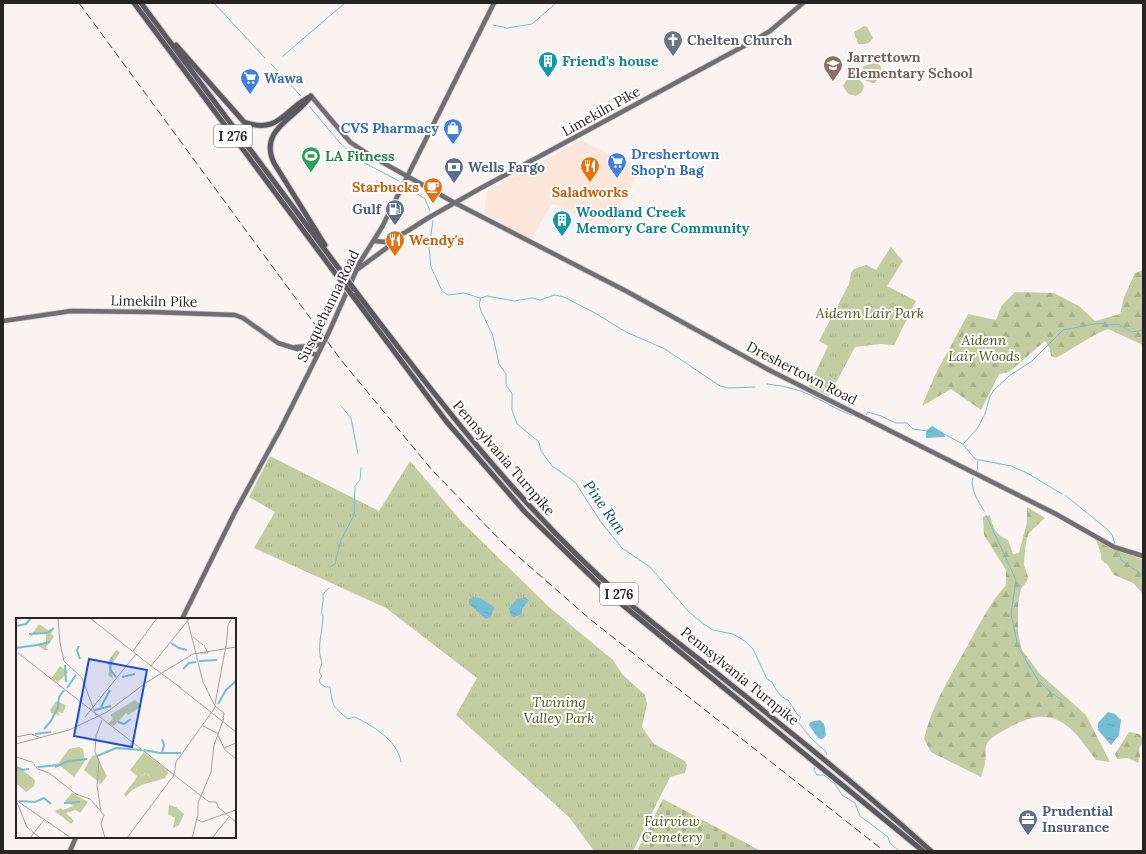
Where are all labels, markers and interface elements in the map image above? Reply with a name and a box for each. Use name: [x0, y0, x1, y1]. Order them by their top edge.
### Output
church icon: Chelten Church: [662, 29, 684, 57]
place label: Chelten Church: [687, 31, 793, 49]
place label: Jarrettown Elementary School: [847, 48, 973, 82]
building icon: Friend's house: [537, 50, 559, 78]
place label: Friend's house: [562, 52, 659, 70]
school or university icon: Jarrettown Elementary School: [822, 54, 844, 82]
supermarket icon: Wawa: [239, 67, 261, 95]
place label: Wawa: [264, 69, 304, 87]
street label: Limekiln Pike: [559, 82, 644, 140]
shop icon: CVS Pharmacy: [442, 117, 464, 145]
place label: CVS Pharmacy: [341, 119, 439, 137]
road number: I 276: [214, 125, 252, 147]
sports icon: LA Fitness: [300, 145, 322, 173]
place label: Dreshertown Shop'n Bag: [631, 145, 719, 179]
place label: LA Fitness: [325, 147, 395, 165]
supermarket icon: Dreshertown Shop'n Bag: [606, 151, 628, 179]
restaurant icon: Saladworks: [579, 155, 601, 183]
bank icon: Wells Fargo: [443, 156, 465, 184]
place label: Wells Fargo: [468, 158, 545, 176]
cafe icon: Starbucks: [422, 176, 444, 204]
place label: Starbucks: [352, 178, 419, 196]
place label: Saladworks: [552, 183, 628, 201]
fuel station icon: Gulf: [384, 198, 406, 226]
place label: Gulf: [352, 200, 382, 218]
place label: Woodland Creek Memory Care Community: [576, 203, 750, 237]
building icon: Woodland Creek Memory Care Community: [551, 209, 573, 237]
restaurant icon: Wendy's: [384, 229, 406, 257]
place label: Wendy's: [409, 231, 464, 249]
street label: Susquehanna Road: [293, 247, 363, 365]
street label: Limekiln Pike: [110, 291, 198, 311]
park label: Aidenn Lair Park: [815, 304, 924, 322]
park label: Aidenn Lair Woods: [948, 331, 1020, 365]
street label: Dreshertown Road: [744, 337, 860, 409]
street label: Pennsylvania Turnpike: [449, 397, 559, 520]
water label: Pine Run: [580, 476, 631, 538]
road number: I 276: [600, 583, 638, 605]
inset map: [16, 618, 236, 838]
street label: Pennsylvania Turnpike: [677, 623, 803, 729]
park label: Twining Valley Park: [524, 693, 594, 727]
place label: Prudential Insurance: [1042, 802, 1114, 836]
office icon: Prudential Insurance: [1017, 808, 1039, 836]
park label: Fairview Cemetery: [642, 812, 702, 846]

